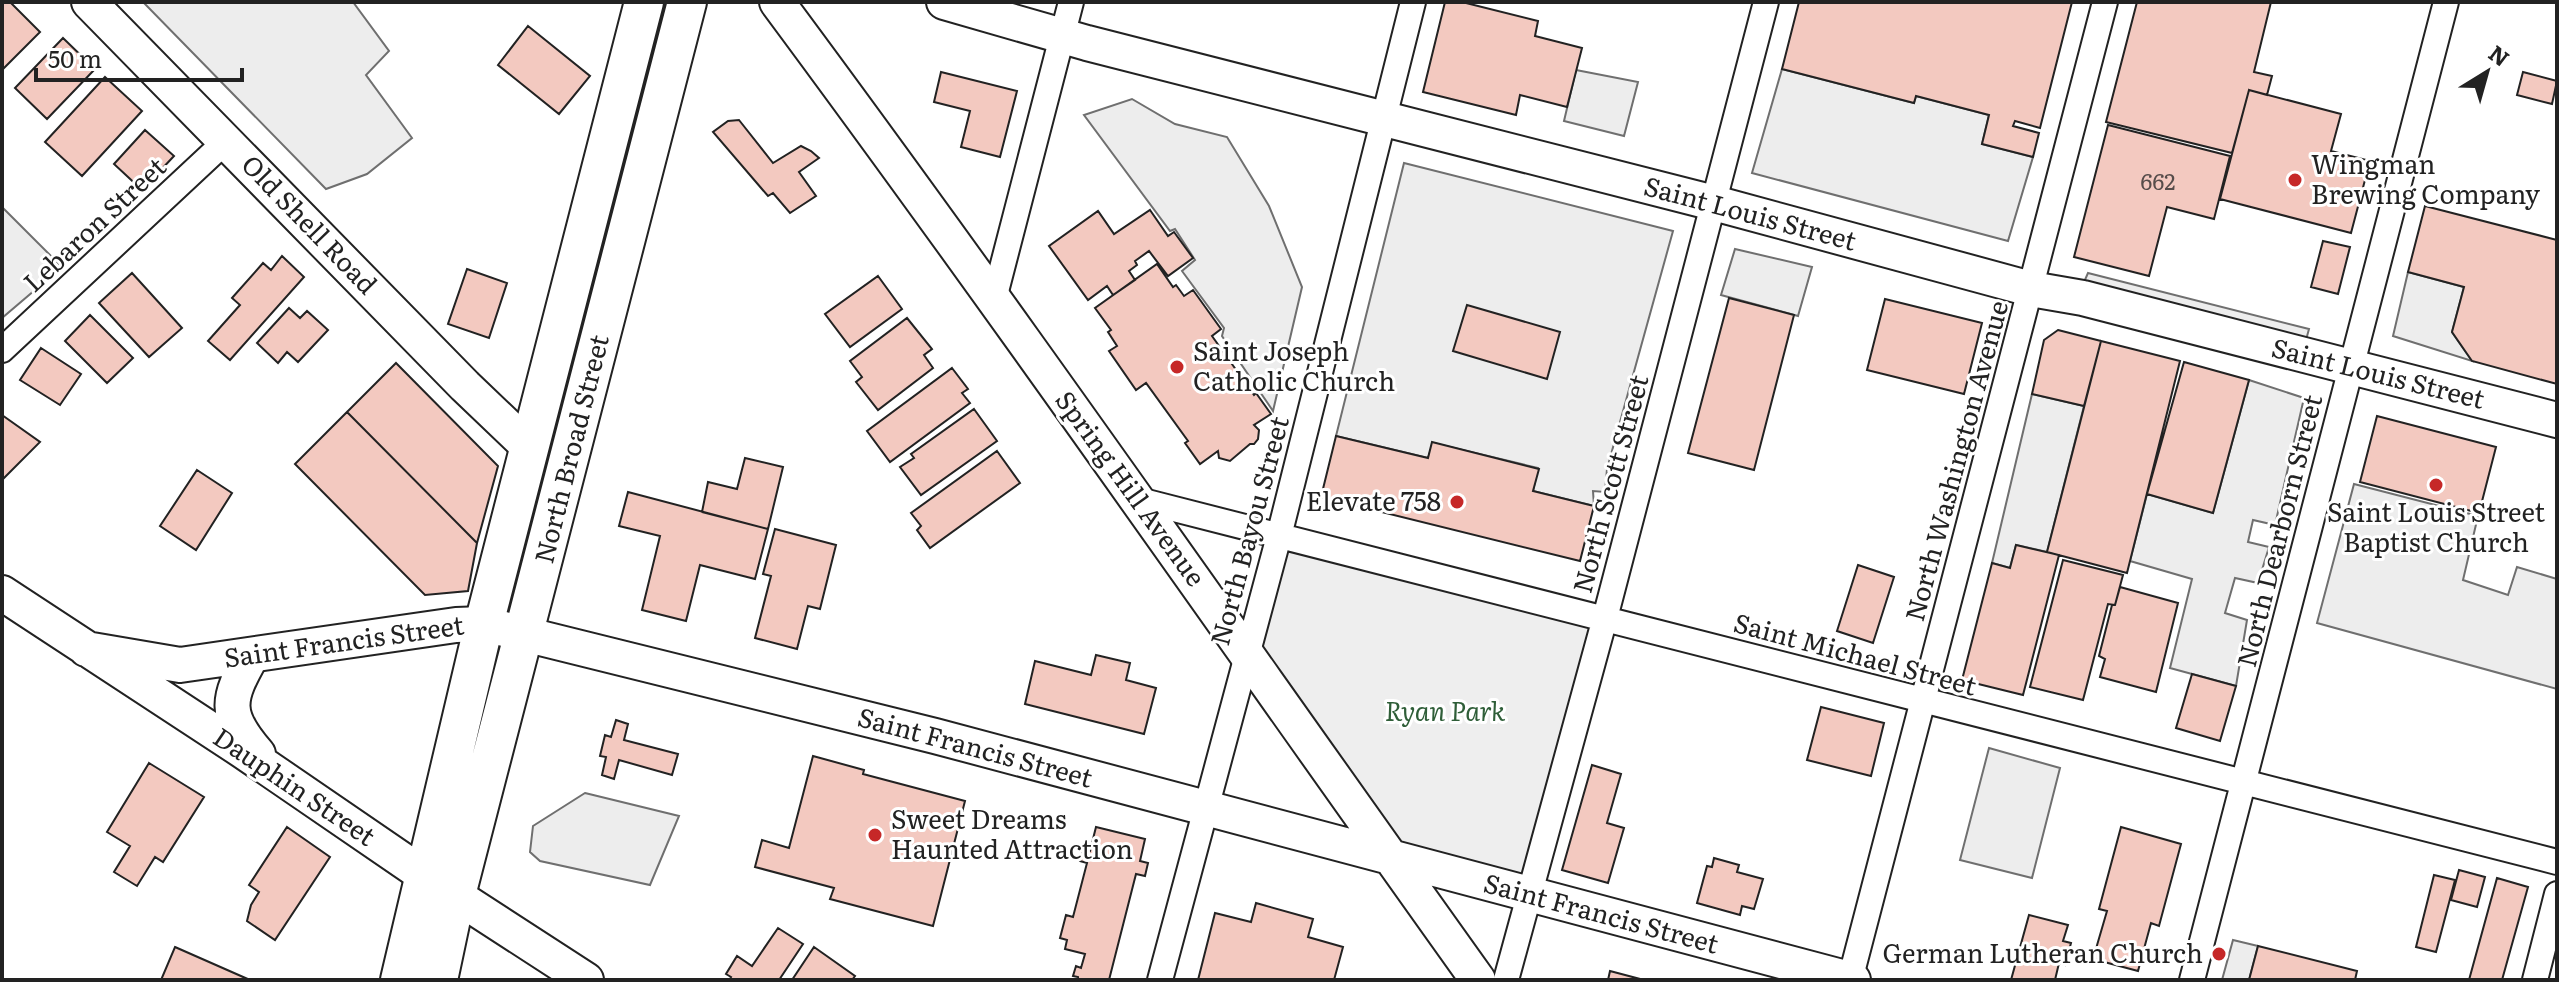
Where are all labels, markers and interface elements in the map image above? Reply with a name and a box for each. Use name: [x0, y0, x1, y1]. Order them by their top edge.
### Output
scale bar: [36, 32, 242, 82]
north arrow: [2447, 32, 2527, 112]
text: N: [2483, 36, 2517, 74]
text: 50 m: [48, 40, 102, 75]
place label: Wingman Brewing Company: [2311, 143, 2540, 212]
street label: Old Shell Road: [234, 145, 388, 302]
street label: Lebaron Street: [13, 146, 174, 300]
house number: 662: [2141, 164, 2175, 197]
street label: Saint Louis Street: [1640, 165, 1862, 259]
marker: Wingman Brewing Company: [2286, 171, 2304, 189]
street label: North Washington Avenue: [1893, 296, 2016, 625]
street label: Saint Louis Street: [2268, 326, 2490, 417]
street label: North Broad Street: [522, 329, 617, 567]
place label: Saint Joseph Catholic Church: [1193, 330, 1395, 399]
marker: Saint Joseph Catholic Church: [1168, 358, 1186, 376]
street label: North Scott Street: [1561, 369, 1657, 597]
street label: Spring Hill Avenue: [1048, 382, 1216, 593]
street label: North Dearborn Street: [2225, 390, 2330, 671]
street label: North Bayou Street: [1198, 411, 1297, 649]
marker: Saint Louis Street Baptist Church: [2427, 476, 2445, 494]
place label: Elevate 758: [1306, 480, 1441, 519]
place label: Saint Louis Street Baptist Church: [2327, 491, 2546, 560]
marker: Elevate 758: [1448, 493, 1466, 511]
street label: Saint Michael Street: [1730, 601, 1982, 704]
street label: Saint Francis Street: [221, 603, 466, 676]
park label: Ryan Park: [1385, 690, 1506, 729]
street label: Saint Francis Street: [854, 695, 1098, 796]
street label: Dauphin Street: [207, 716, 385, 854]
place label: Sweet Dreams Haunted Attraction: [891, 798, 1133, 867]
marker: Sweet Dreams Haunted Attraction: [866, 826, 884, 844]
street label: Saint Francis Street: [1480, 861, 1724, 962]
place label: German Lutheran Church: [1883, 932, 2203, 971]
marker: German Lutheran Church: [2210, 945, 2228, 963]

